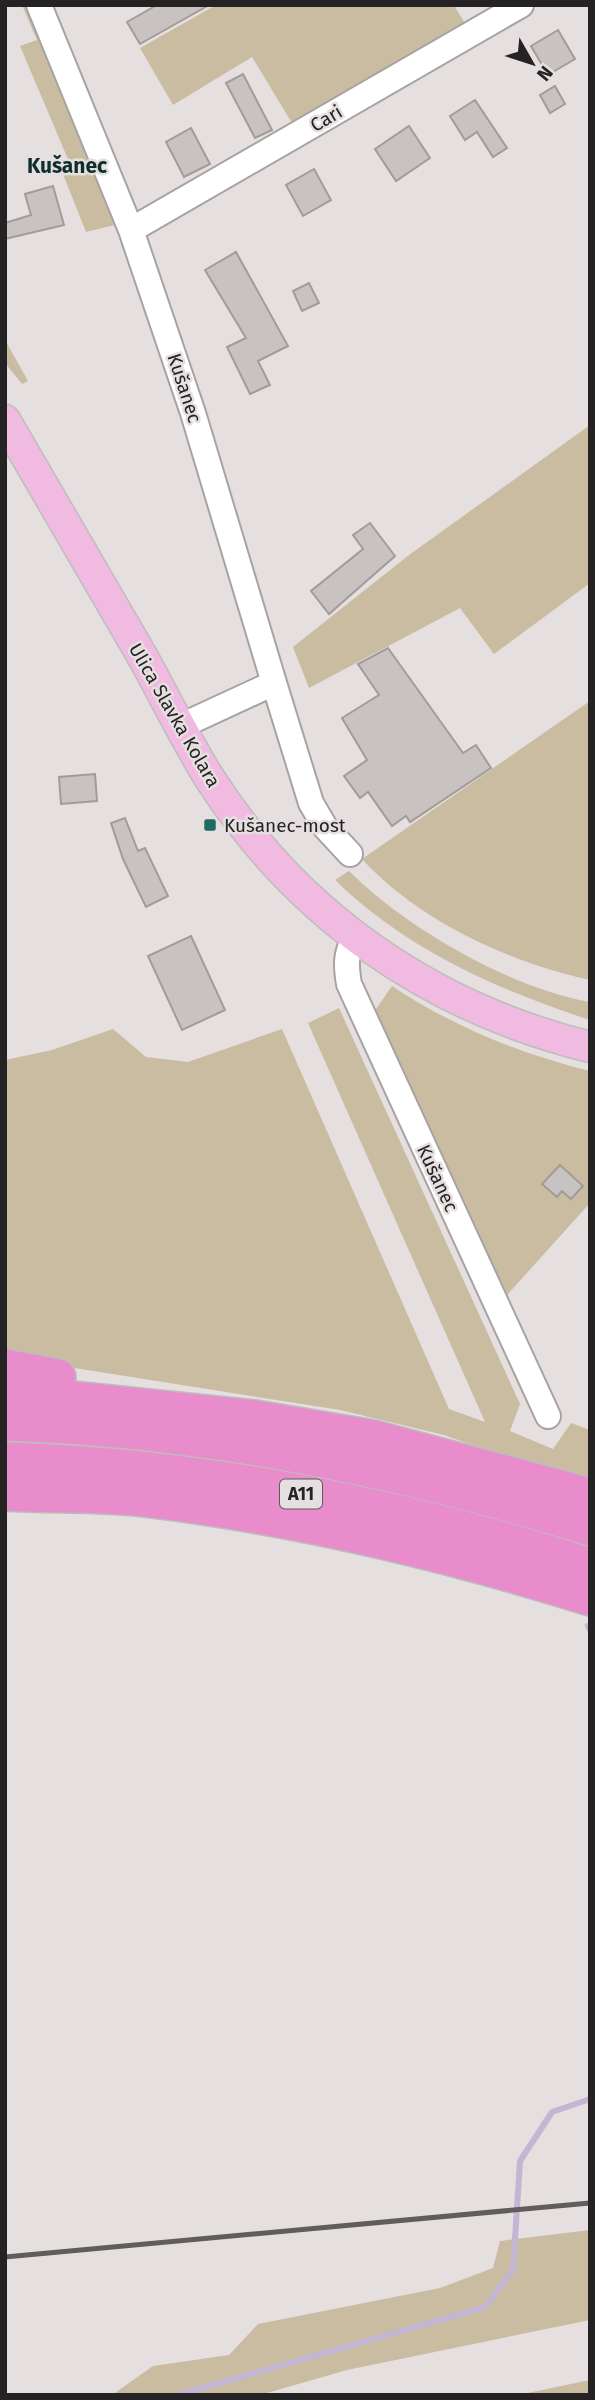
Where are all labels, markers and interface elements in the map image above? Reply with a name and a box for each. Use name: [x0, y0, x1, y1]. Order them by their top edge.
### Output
north arrow: [497, 28, 567, 98]
text: N: [532, 61, 558, 86]
street label: Cari: [306, 100, 347, 137]
district label: Kušanec: [27, 153, 107, 179]
street label: Kušanec: [163, 351, 207, 426]
street label: Ulica Slavka Kolara: [124, 639, 225, 791]
place label: Kušanec-most: [224, 814, 346, 837]
marker: Kušanec-most: [202, 817, 218, 833]
street label: Kušanec: [412, 1141, 463, 1216]
road number: A11: [280, 1479, 322, 1508]

